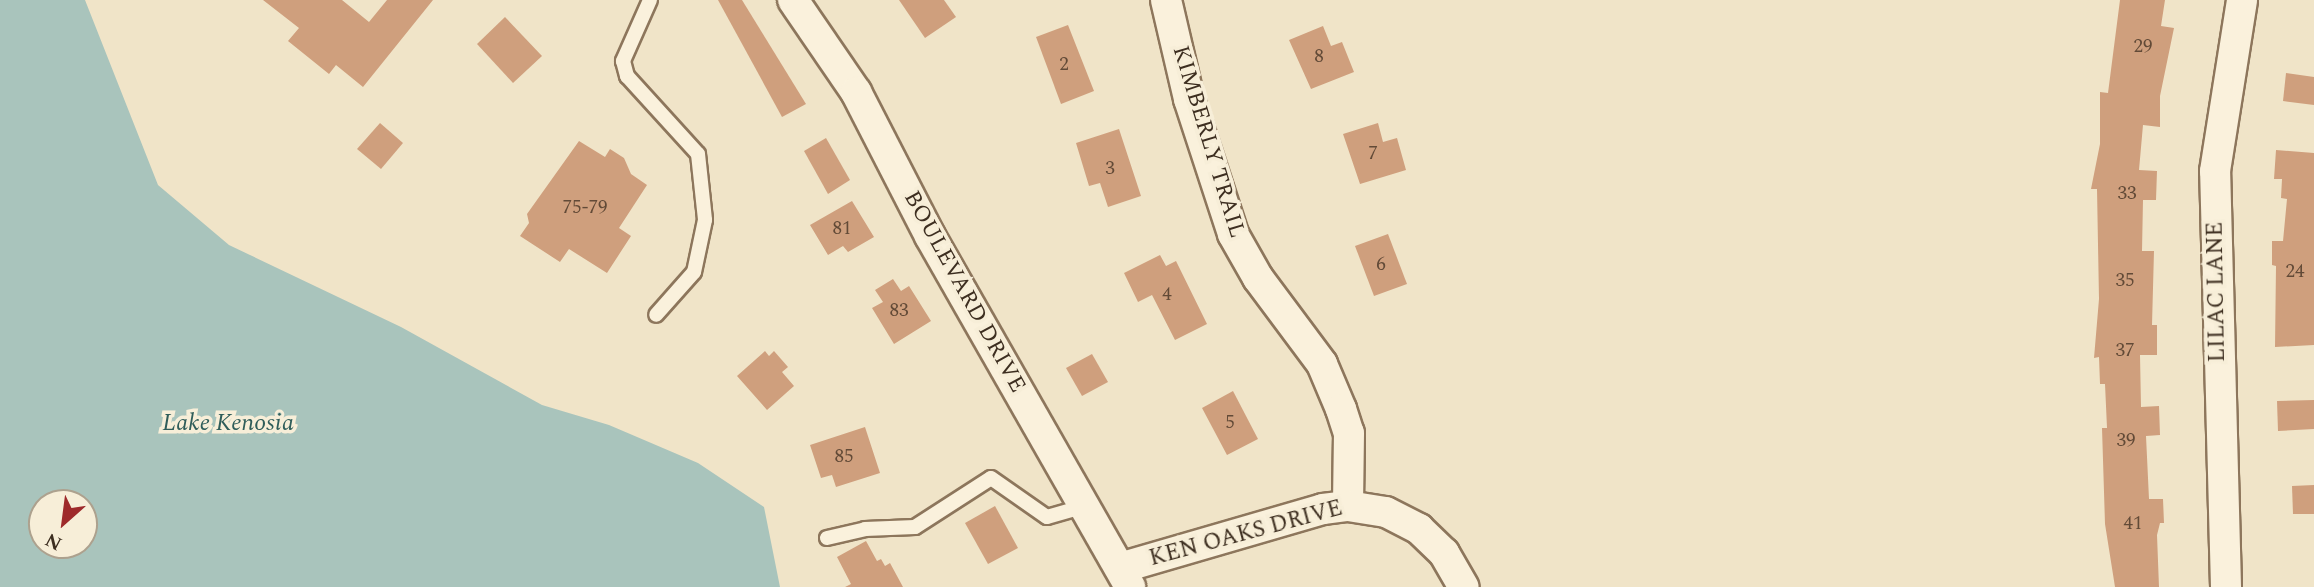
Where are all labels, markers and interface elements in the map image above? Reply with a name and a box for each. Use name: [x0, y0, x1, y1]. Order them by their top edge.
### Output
house number: 29: [2134, 36, 2152, 58]
street label: KIMBERLY TRAIL: [1166, 43, 1250, 241]
house number: 8: [1314, 46, 1324, 68]
house number: 2: [1059, 54, 1069, 76]
house number: 7: [1368, 143, 1378, 165]
house number: 3: [1105, 158, 1115, 180]
house number: 33: [2118, 183, 2136, 205]
street label: BOULEVARD DRIVE: [897, 186, 1031, 398]
house number: 75-79: [562, 197, 608, 219]
house number: 81: [833, 218, 851, 240]
street label: LILAC LANE: [2202, 221, 2232, 363]
house number: 6: [1376, 254, 1386, 276]
house number: 24: [2286, 261, 2304, 283]
house number: 35: [2116, 270, 2134, 292]
house number: 4: [1162, 284, 1172, 306]
house number: 83: [890, 300, 908, 322]
house number: 37: [2116, 340, 2134, 362]
water label: Lake Kenosia: [162, 410, 294, 438]
house number: 5: [1225, 412, 1235, 434]
house number: 39: [2117, 430, 2135, 452]
house number: 85: [835, 446, 853, 468]
north arrow: [28, 489, 98, 559]
street label: KEN OAKS DRIVE: [1146, 495, 1346, 573]
house number: 41: [2124, 513, 2142, 535]
text: N: [40, 525, 68, 558]

